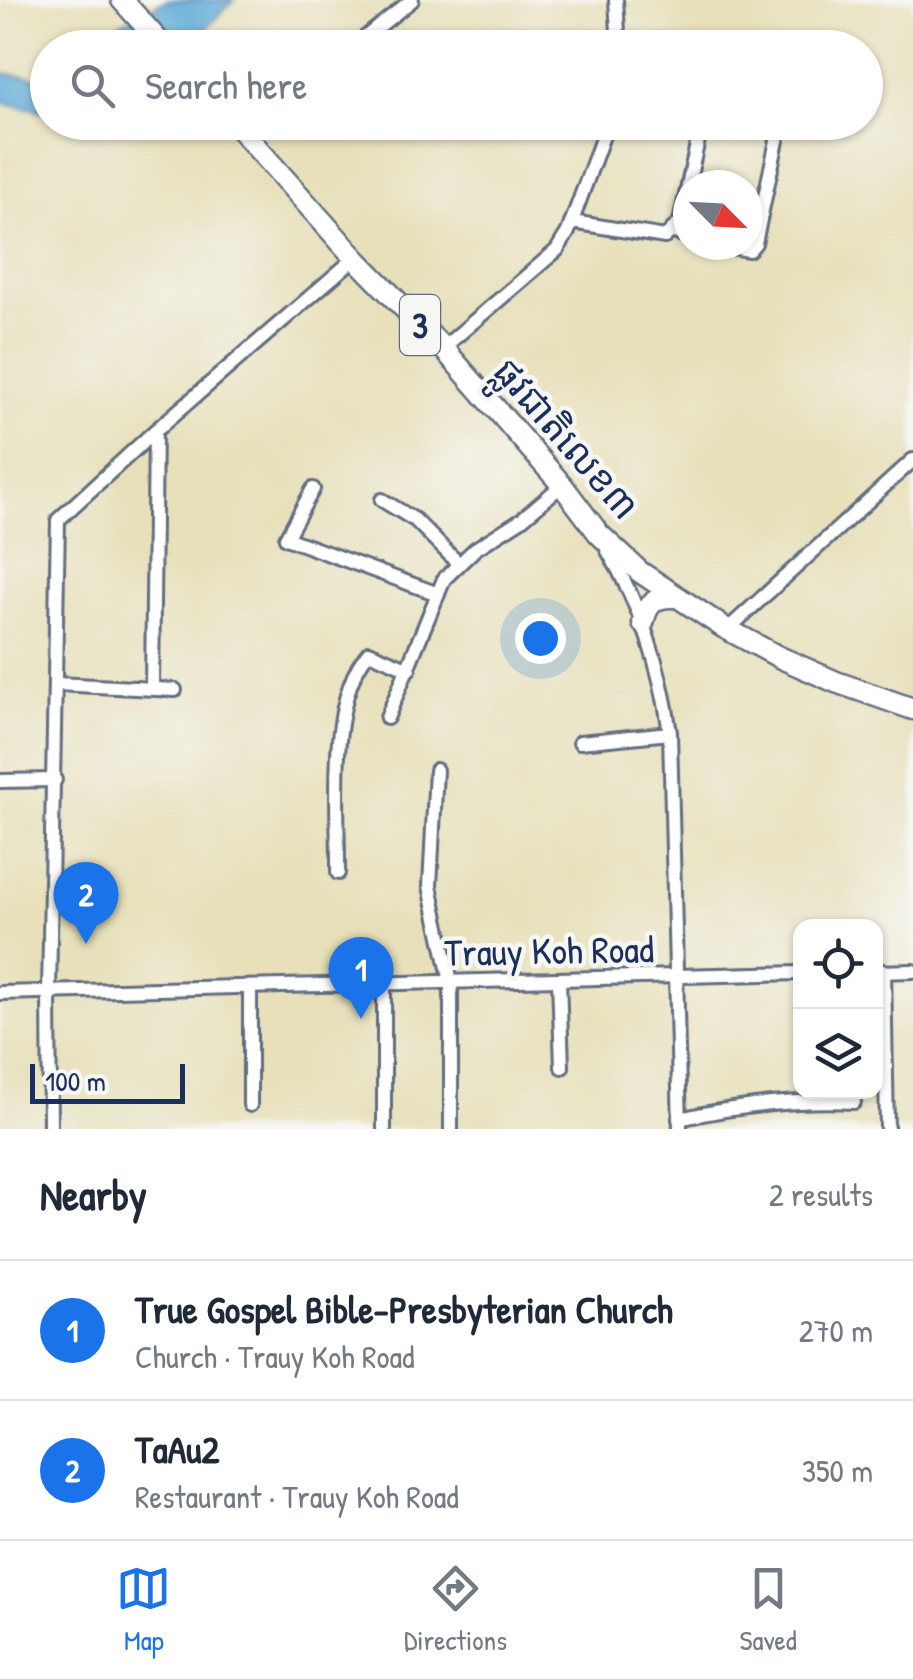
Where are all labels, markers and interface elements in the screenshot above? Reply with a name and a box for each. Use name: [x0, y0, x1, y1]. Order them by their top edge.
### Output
search box: [30, 30, 883, 140]
icon: search: [65, 58, 120, 113]
text: Search here: [145, 59, 307, 111]
north arrow: [673, 170, 763, 260]
road number: 3: [400, 295, 440, 355]
street label: ផ្លូវជាតិលេខ៣: [476, 346, 652, 535]
your location: [515, 613, 566, 664]
pin: 2: [54, 862, 118, 944]
map controls: [793, 919, 883, 1099]
button: locate: [793, 919, 883, 1009]
street label: Trauy Koh Road: [444, 922, 654, 978]
pin: 1: [328, 936, 394, 1019]
button: layers: [793, 1009, 883, 1099]
scale bar: [30, 1059, 185, 1104]
text: 100 m: [45, 1062, 106, 1100]
text: Nearby: [40, 1166, 147, 1223]
text: 2 results: [769, 1173, 873, 1216]
text: True Gospel Bible-Presbyterian Church: [135, 1283, 673, 1335]
text: 1: [67, 1309, 78, 1352]
text: 270 m: [799, 1309, 873, 1352]
text: Church · Trauy Koh Road: [135, 1335, 415, 1378]
text: TaAu2: [135, 1423, 219, 1475]
text: 2: [65, 1449, 80, 1492]
text: 350 m: [802, 1449, 873, 1492]
text: Restaurant · Trauy Koh Road: [135, 1475, 459, 1518]
tab: Map: [116, 1561, 171, 1659]
tab: Directions: [404, 1561, 507, 1659]
tab: Saved: [740, 1561, 797, 1659]

